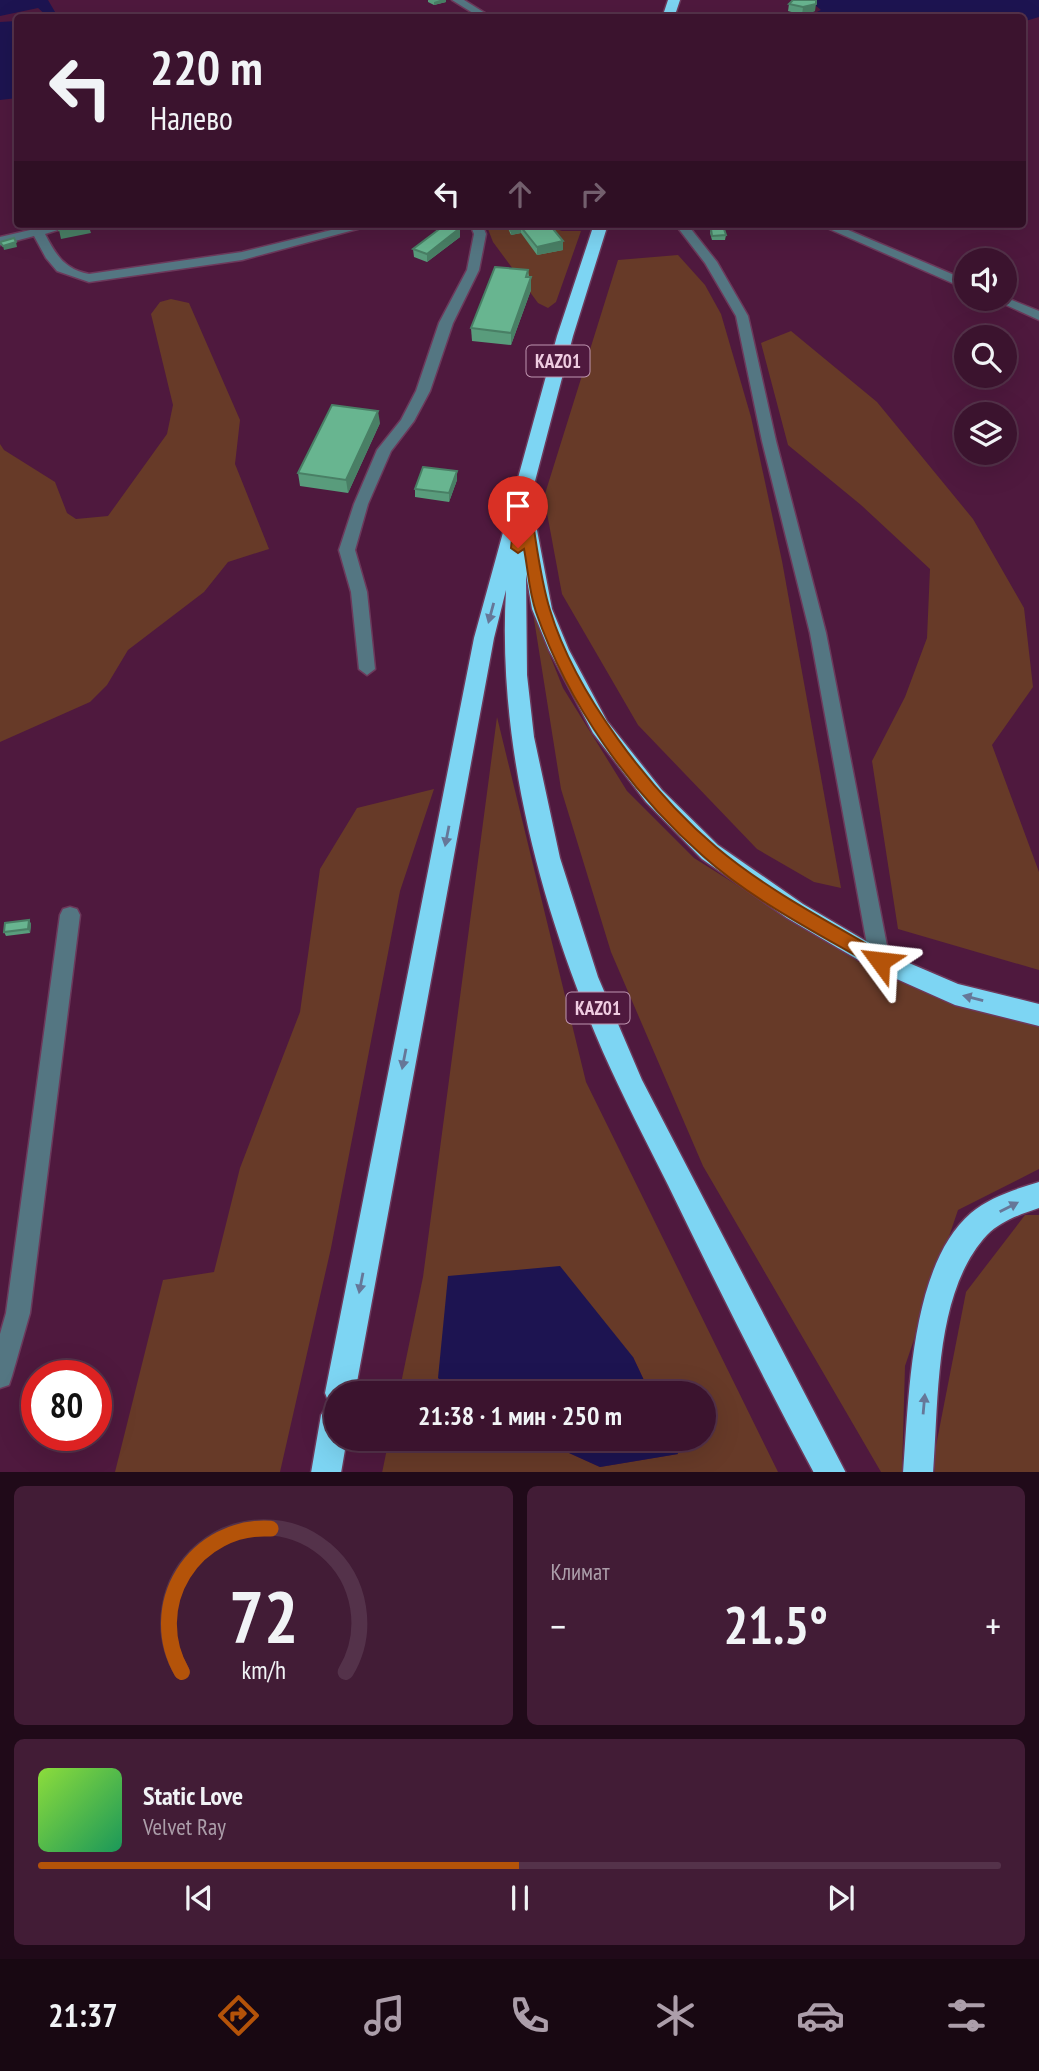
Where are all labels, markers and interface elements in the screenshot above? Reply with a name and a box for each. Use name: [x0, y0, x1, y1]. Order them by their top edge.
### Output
text: 220 m: [150, 35, 263, 99]
icon: left: [35, 42, 126, 133]
text: Налево: [150, 97, 233, 139]
icon: left: [428, 175, 466, 213]
icon: ahead: [501, 175, 539, 213]
icon: right: [574, 175, 612, 213]
map controls: [954, 248, 1017, 465]
button: sound: [954, 248, 1017, 311]
button: search: [954, 325, 1017, 388]
road number: KАZ01: [526, 346, 590, 376]
button: layers: [954, 402, 1017, 465]
pin: [488, 476, 548, 548]
icon: arrive: [499, 487, 537, 525]
one-way arrow: [485, 602, 496, 624]
one-way arrow: [442, 825, 453, 847]
position arrow: [843, 924, 917, 998]
road number: KАZ01: [566, 992, 630, 1024]
one-way arrow: [962, 992, 984, 1003]
one-way arrow: [398, 1048, 409, 1070]
one-way arrow: [1000, 1201, 1020, 1213]
one-way arrow: [355, 1272, 366, 1294]
speed limit sign: 80: [21, 1360, 112, 1451]
one-way arrow: [919, 1393, 930, 1415]
text: 21:38 · 1 мин · 250 m: [418, 1399, 622, 1432]
text: Климат: [551, 1557, 610, 1586]
text: 72: [228, 1568, 298, 1662]
text: 21.5°: [723, 1591, 828, 1658]
text: −: [551, 1601, 566, 1650]
text: +: [985, 1601, 1001, 1650]
text: km/h: [241, 1653, 285, 1685]
text: Static Love: [143, 1779, 243, 1812]
text: Velvet Ray: [143, 1812, 226, 1841]
icon: previous: [180, 1879, 218, 1917]
icon: pause: [501, 1879, 539, 1917]
icon: next: [822, 1879, 860, 1917]
icon: directions: [214, 1991, 263, 2040]
icon: music: [360, 1991, 409, 2040]
icon: phone: [505, 1991, 554, 2040]
icon: climate: [651, 1991, 700, 2040]
icon: car: [796, 1991, 845, 2040]
icon: filters: [942, 1991, 991, 2040]
text: 21:37: [48, 1994, 117, 2036]

